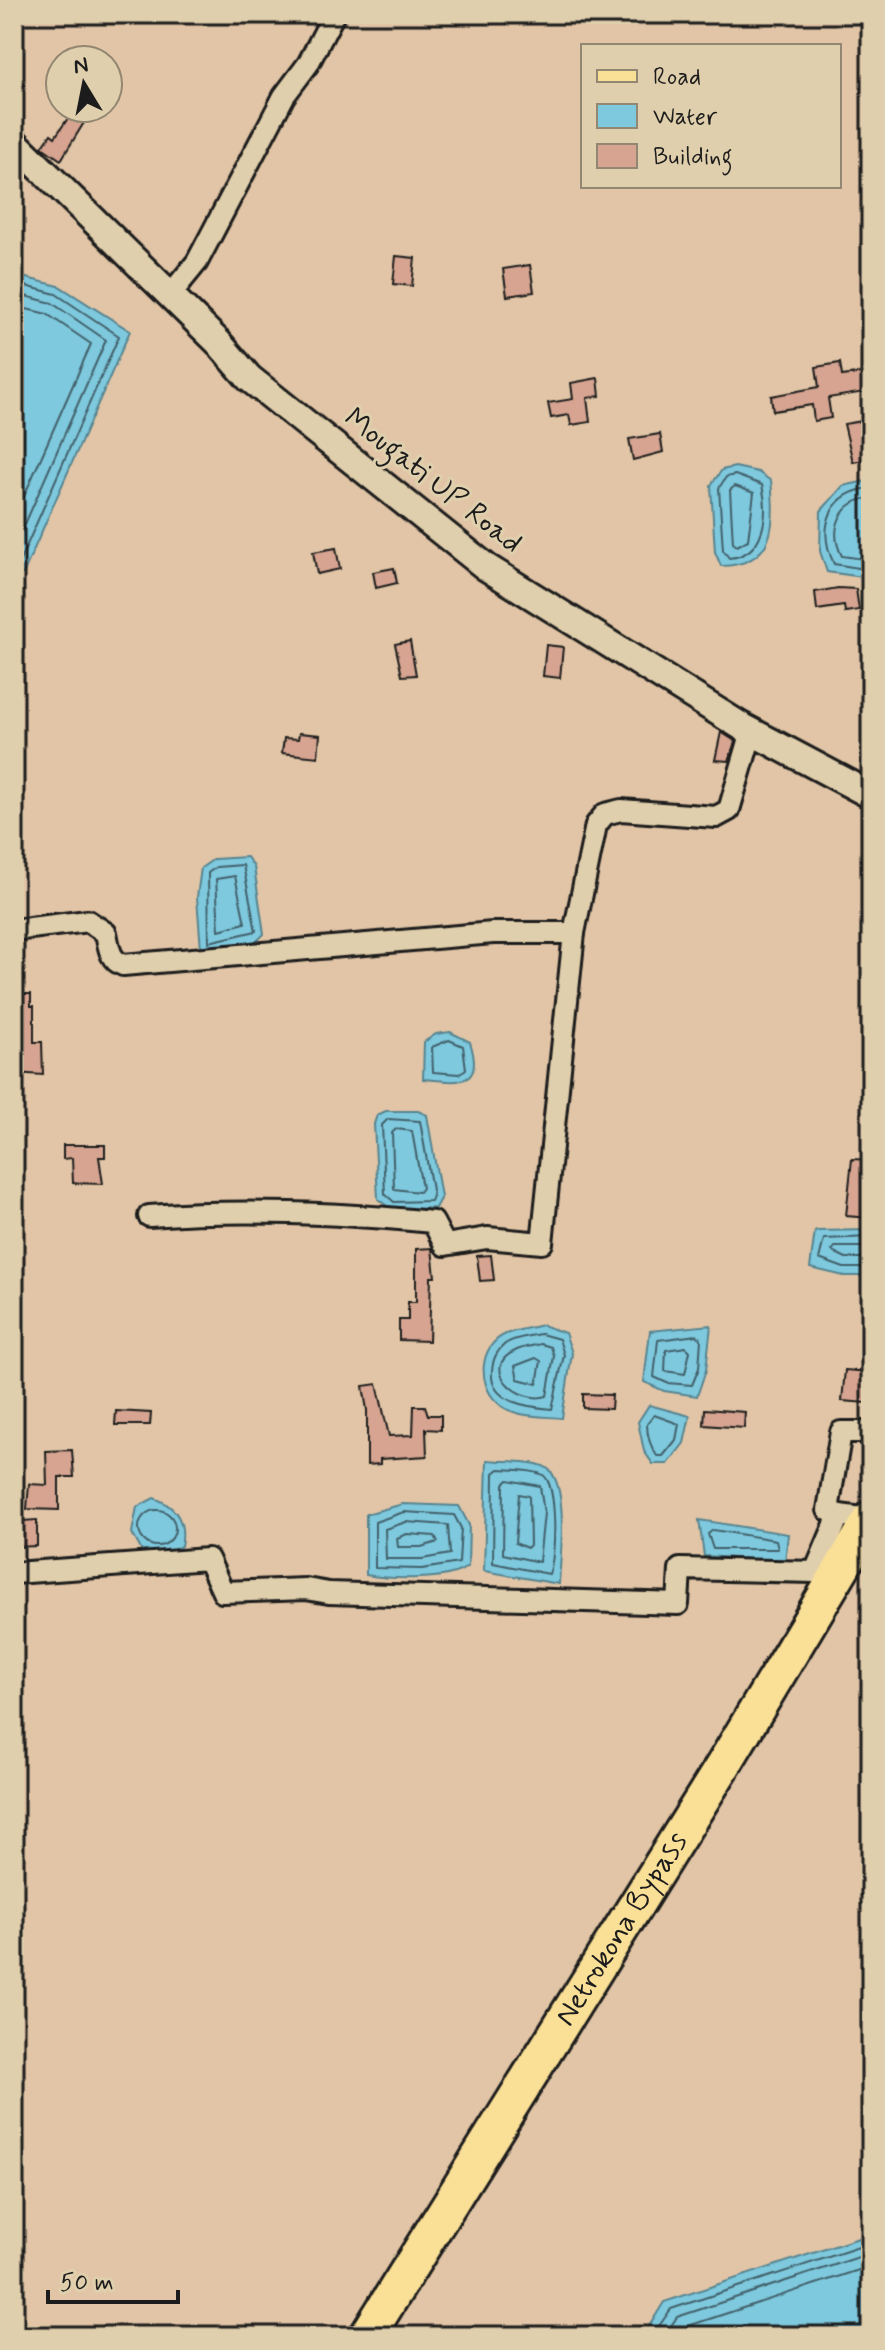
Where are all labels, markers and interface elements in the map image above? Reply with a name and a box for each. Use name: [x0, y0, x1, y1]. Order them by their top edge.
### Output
north arrow: [44, 44, 124, 124]
legend: [581, 44, 841, 188]
text: N: [71, 51, 91, 81]
text: Road: [653, 62, 701, 93]
text: Water: [653, 102, 718, 133]
text: Building: [653, 142, 733, 176]
street label: Mougati UP Road: [334, 399, 530, 565]
street label: Netrokona Bypass: [546, 1824, 696, 2033]
scale bar: [48, 2254, 178, 2304]
text: 50 m: [60, 2268, 114, 2299]

